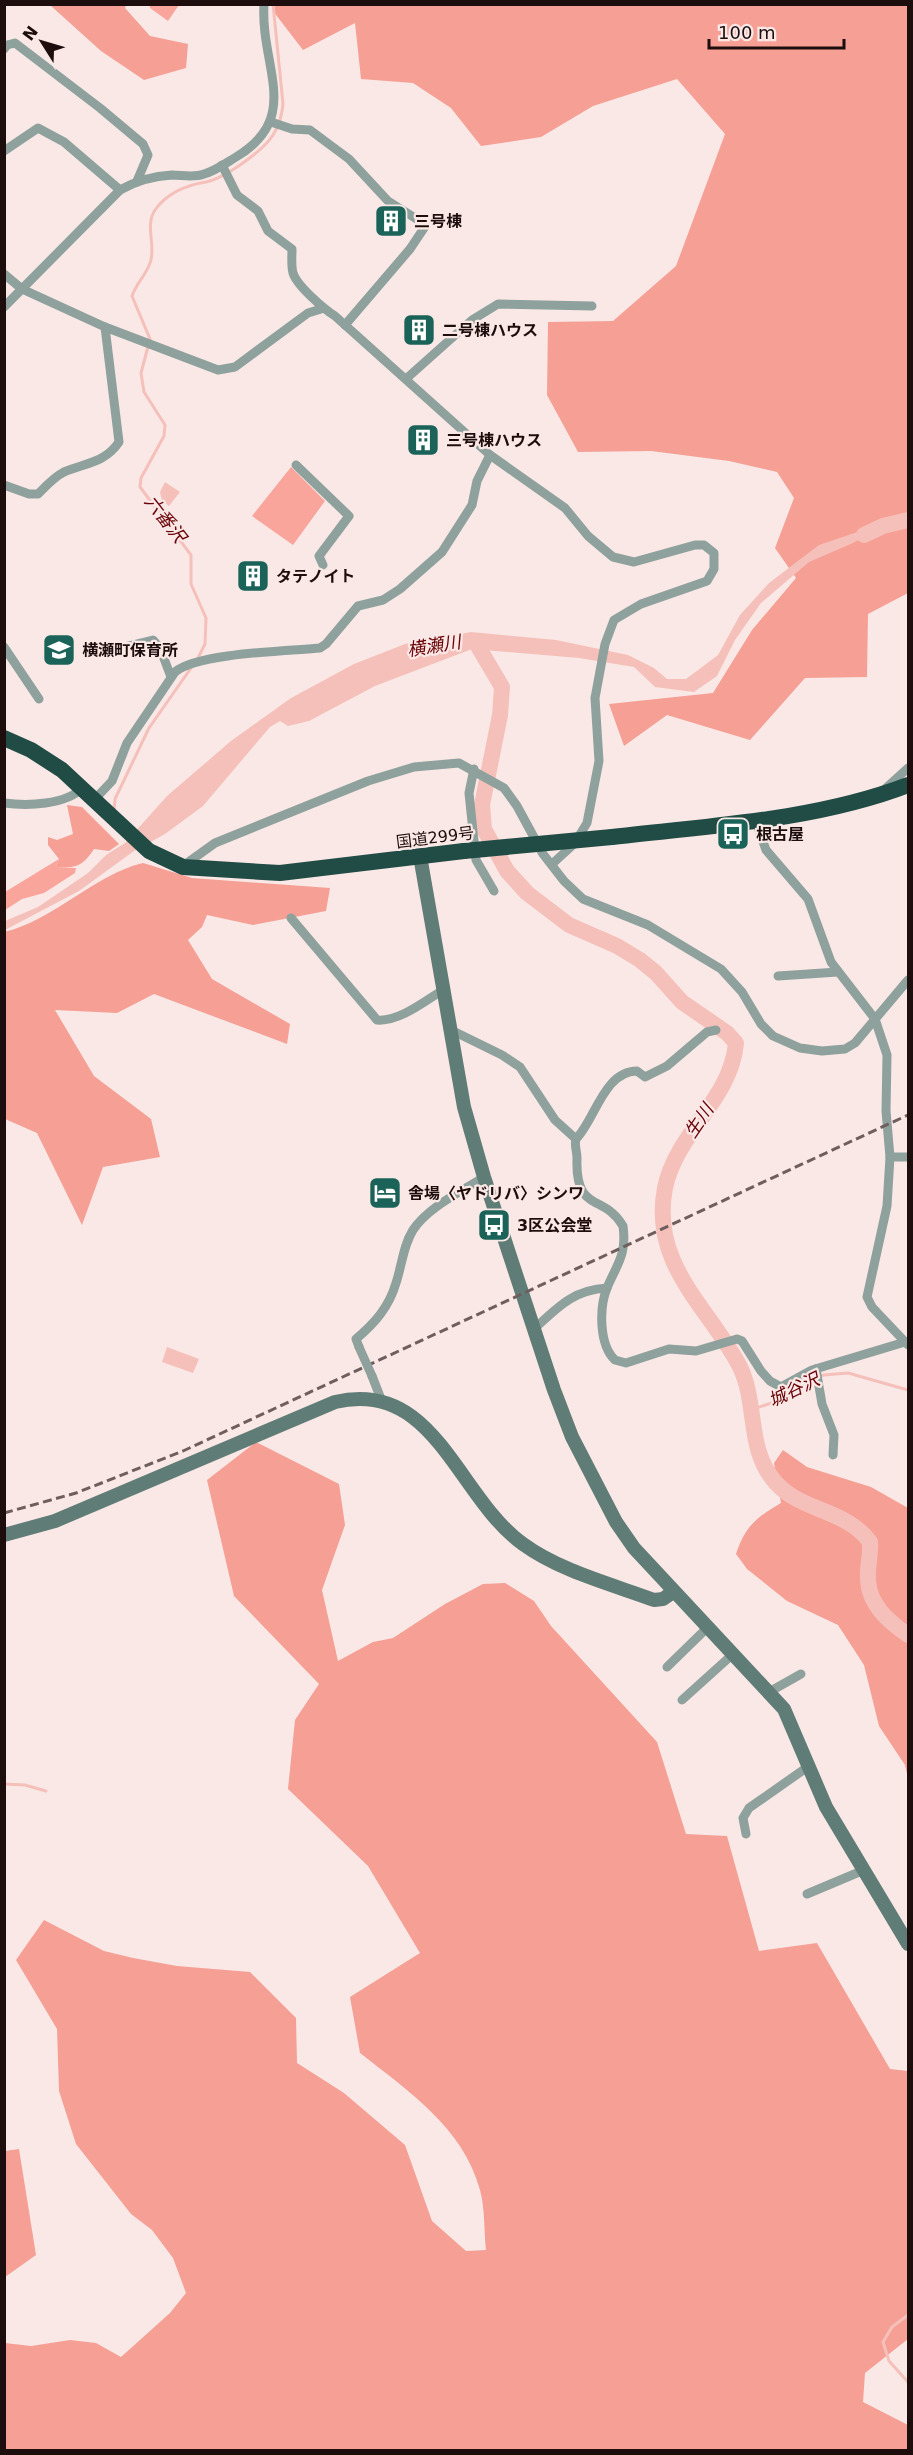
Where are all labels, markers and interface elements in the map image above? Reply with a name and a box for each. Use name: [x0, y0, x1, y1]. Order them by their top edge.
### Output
north arrow: [12, 12, 72, 72]
scale bar: [709, 12, 844, 50]
text: N: [19, 22, 42, 44]
text: 100 m: [718, 22, 776, 43]
building icon: 三号棟: [373, 203, 409, 239]
place label: 三号棟: [414, 212, 462, 231]
building icon: 二号棟ハウス: [401, 312, 437, 348]
place label: 二号棟ハウス: [442, 321, 538, 340]
building icon: 三号棟ハウス: [405, 422, 441, 458]
place label: 三号棟ハウス: [446, 431, 542, 450]
water label: 六番沢: [140, 491, 192, 548]
building icon: タテノイト: [235, 558, 271, 594]
place label: タテノイト: [276, 567, 356, 586]
water label: 横瀬川: [406, 631, 464, 660]
school or university icon: 横瀬町保育所: [41, 632, 77, 668]
place label: 横瀬町保育所: [82, 641, 178, 660]
bus stop icon: 根古屋: [715, 816, 751, 852]
street label: 国道299号: [395, 823, 475, 852]
place label: 根古屋: [756, 825, 804, 844]
water label: 生川: [680, 1098, 718, 1142]
hotel icon: 舎場〈ヤドリバ〉シンワ: [367, 1175, 403, 1211]
place label: 舎場〈ヤドリバ〉シンワ: [408, 1184, 584, 1203]
bus stop icon: 3区公会堂: [476, 1207, 512, 1243]
place label: 3区公会堂: [517, 1216, 592, 1235]
water label: 城谷沢: [765, 1367, 824, 1411]

